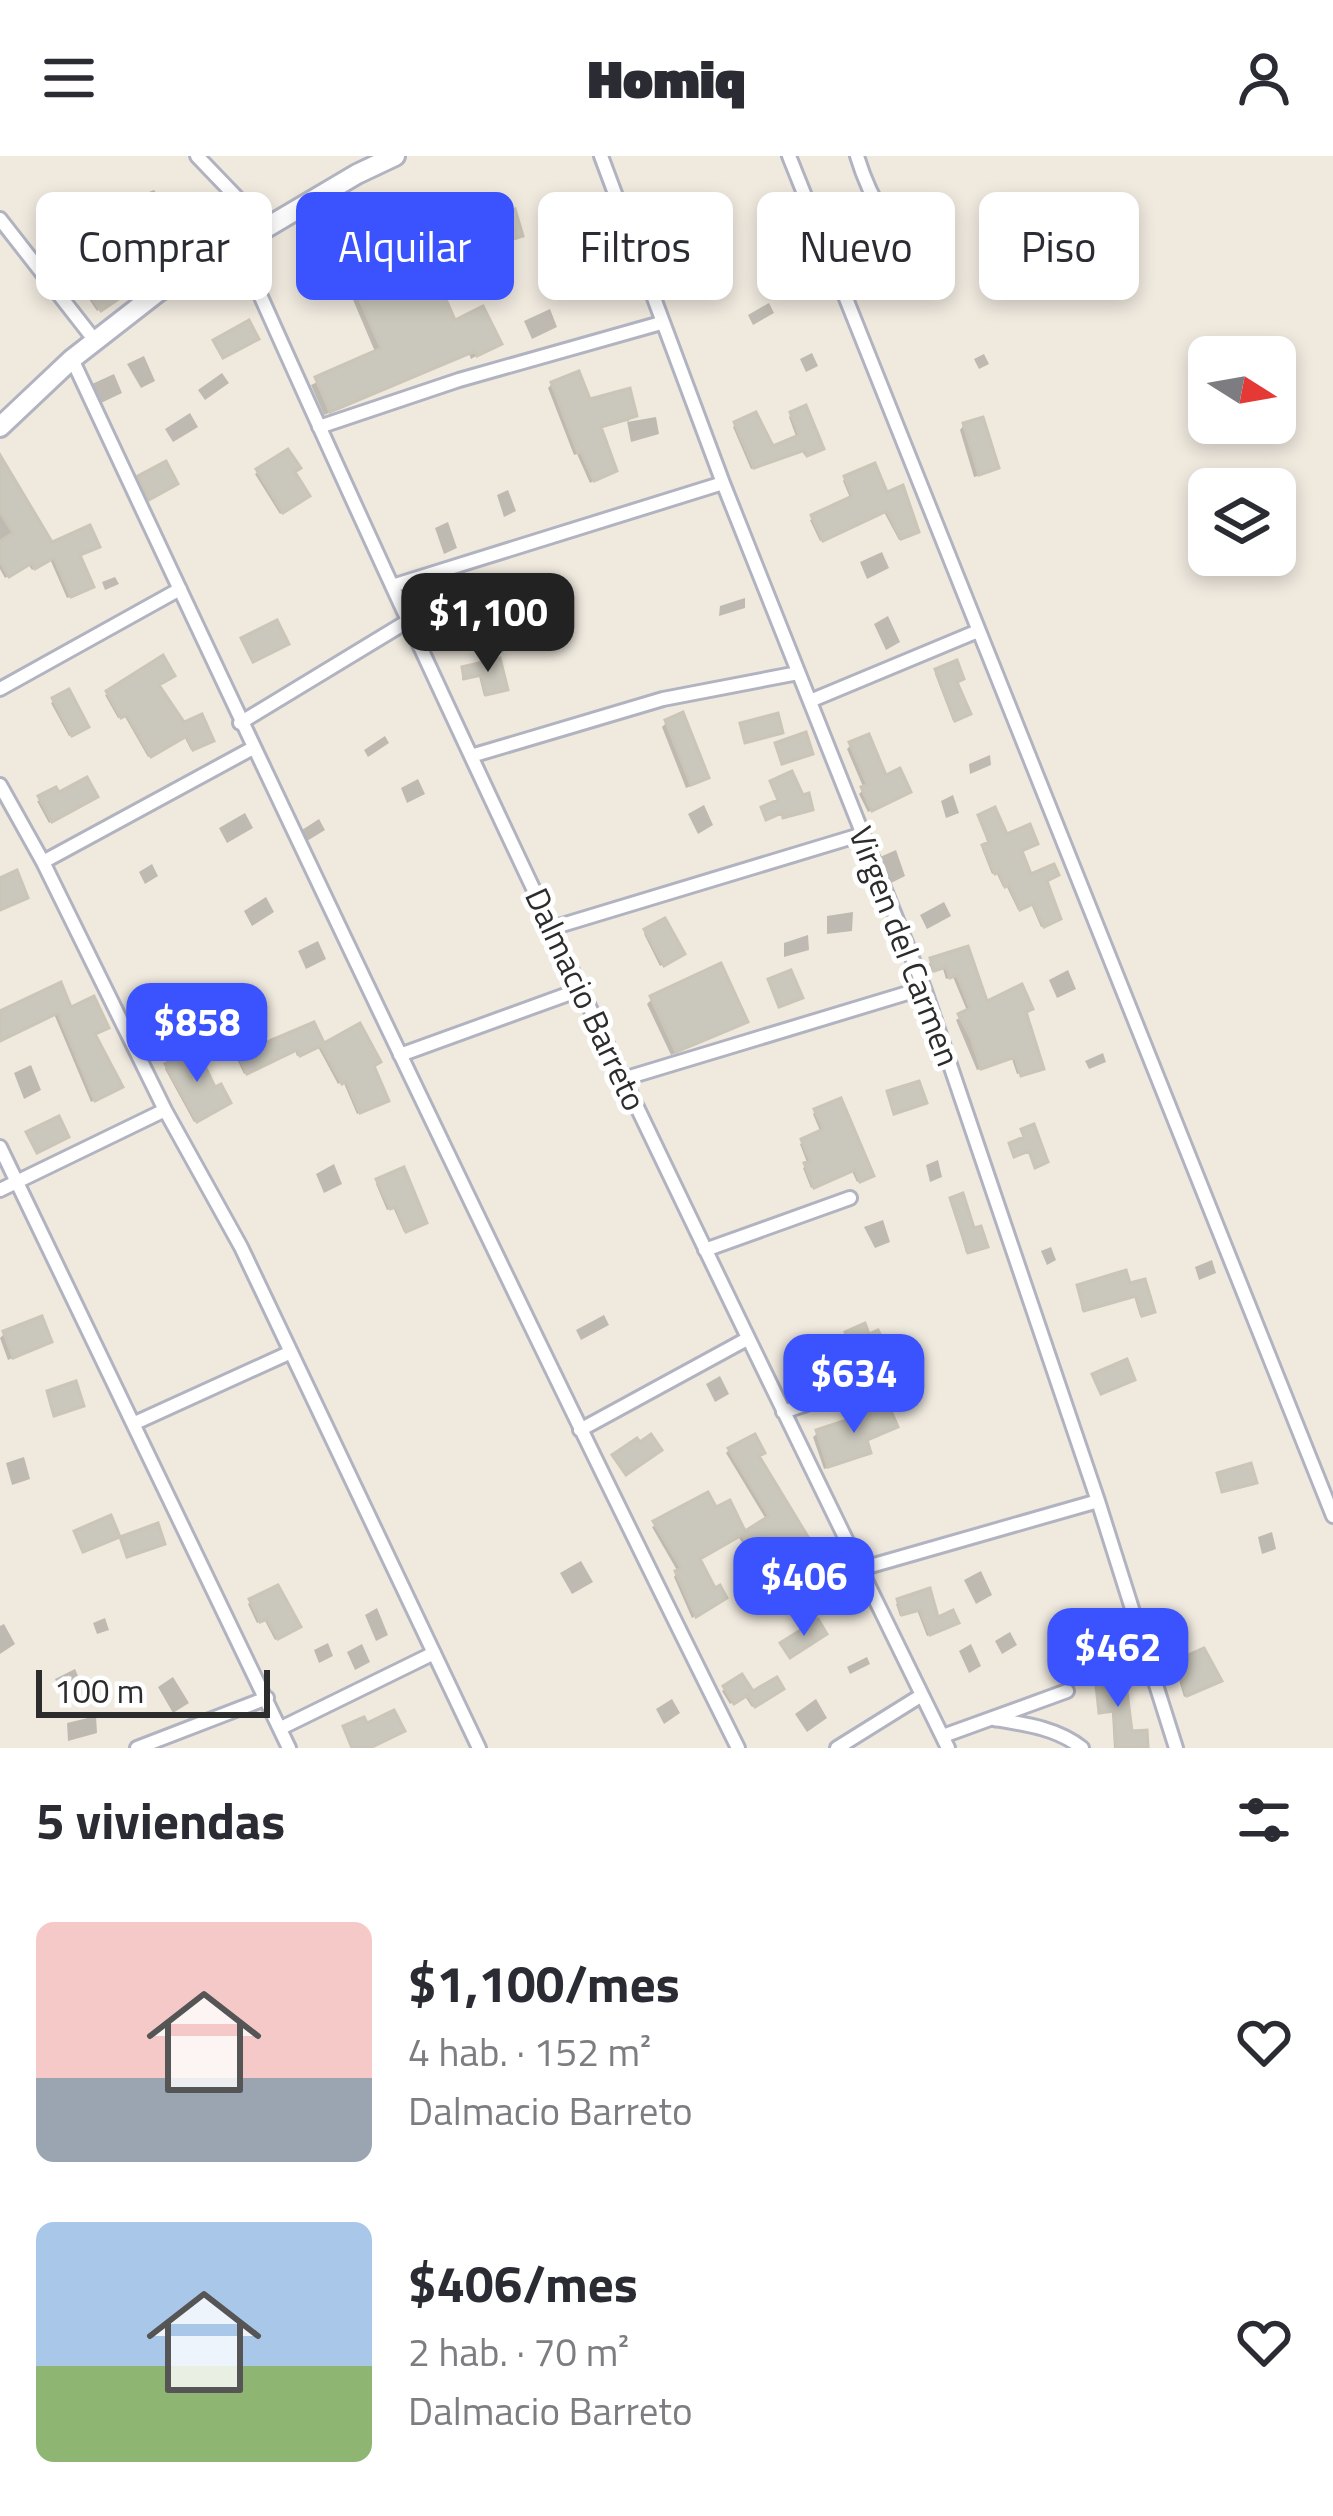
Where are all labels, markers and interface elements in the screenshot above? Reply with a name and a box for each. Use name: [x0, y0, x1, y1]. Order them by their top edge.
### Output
text: Homiq: [587, 37, 746, 119]
icon: menu: [36, 45, 102, 111]
icon: person: [1231, 45, 1297, 111]
chip: Comprar: [36, 192, 272, 300]
chip: Alquilar: [296, 192, 514, 300]
chip: Filtros: [538, 192, 733, 300]
chip: Nuevo: [757, 192, 955, 300]
chip: Piso: [979, 192, 1139, 300]
north arrow: [1188, 336, 1296, 444]
map controls: [1188, 336, 1296, 576]
button: layers: [1188, 468, 1296, 576]
pin: $1,100: [390, 573, 586, 675]
text: $1,100: [428, 582, 548, 641]
street label: Virgen del Carmen: [836, 819, 974, 1073]
street label: Dalmacio Barreto: [512, 879, 660, 1119]
pin: $858: [126, 983, 268, 1085]
text: $858: [153, 992, 241, 1051]
pin: $634: [783, 1334, 925, 1436]
text: $634: [810, 1343, 898, 1402]
pin: $406: [733, 1537, 875, 1639]
text: $406: [760, 1546, 848, 1605]
pin: $462: [1047, 1608, 1189, 1710]
text: $462: [1074, 1617, 1162, 1676]
scale bar: [36, 1664, 270, 1717]
text: 100 m: [54, 1666, 144, 1716]
text: 5 viviendas: [36, 1781, 285, 1859]
icon: filters: [1231, 1787, 1297, 1853]
text: $1,100/mes: [408, 1944, 680, 2022]
icon: home: [132, 1970, 276, 2114]
icon: heart: [1231, 2009, 1297, 2075]
text: 4 hab. · 152 m²: [408, 2022, 651, 2081]
text: Dalmacio Barreto: [408, 2081, 693, 2140]
text: $406/mes: [408, 2244, 638, 2322]
icon: home: [132, 2270, 276, 2414]
icon: heart: [1231, 2309, 1297, 2375]
text: 2 hab. · 70 m²: [408, 2322, 629, 2381]
text: Dalmacio Barreto: [408, 2381, 693, 2440]

